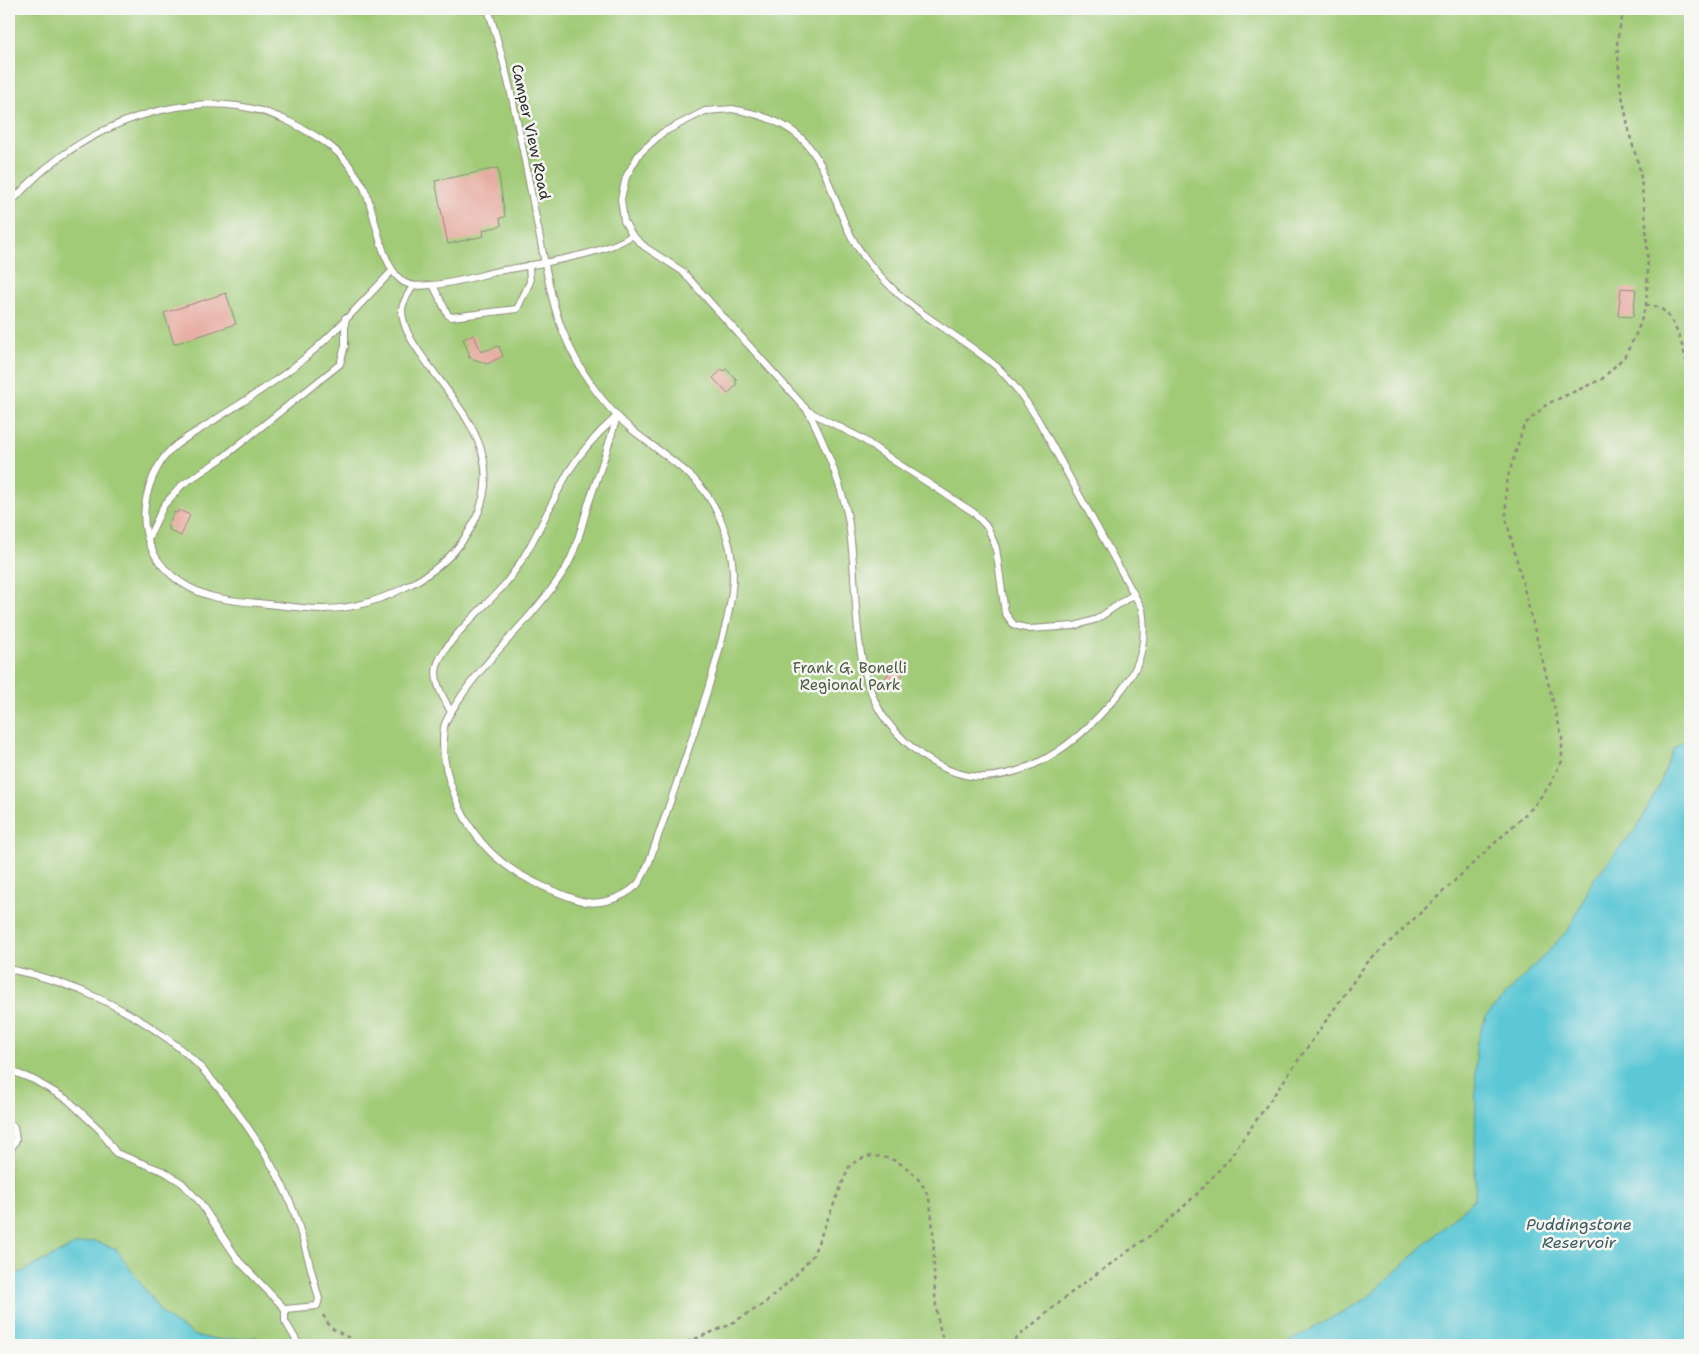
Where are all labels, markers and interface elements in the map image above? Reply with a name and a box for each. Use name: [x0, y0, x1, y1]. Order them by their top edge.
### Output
street label: Camper View Road: [507, 62, 555, 202]
park label: Frank G. Bonelli Regional Park: [793, 658, 907, 695]
water label: Puddingstone Reservoir: [1526, 1214, 1632, 1253]

